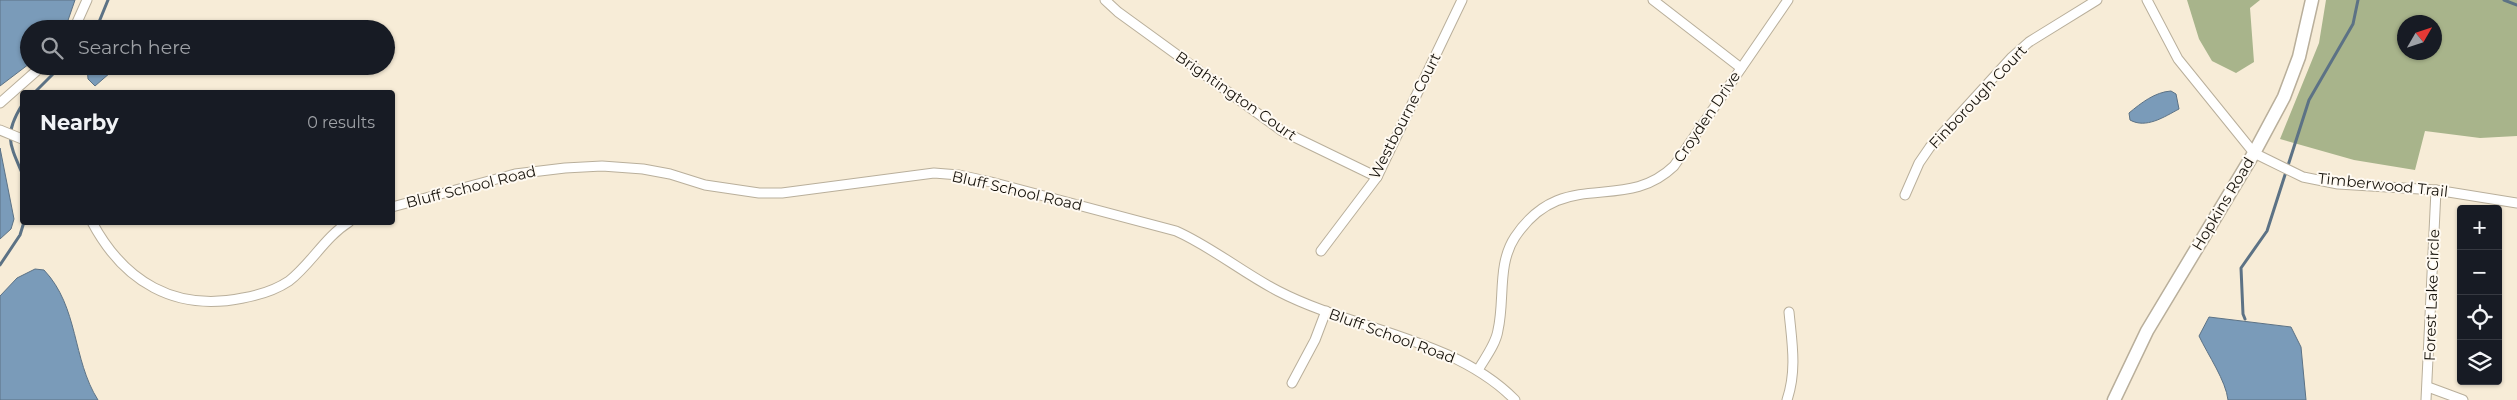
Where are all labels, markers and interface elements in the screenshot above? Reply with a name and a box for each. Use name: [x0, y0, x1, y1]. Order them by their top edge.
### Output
north arrow: [2397, 15, 2442, 60]
search box: [20, 20, 395, 75]
icon: search: [38, 34, 66, 62]
text: Search here: [78, 36, 191, 59]
street label: Finborough Court: [1925, 41, 2031, 153]
street label: Brightington Court: [1172, 47, 1301, 145]
street label: Westbourne Court: [1365, 49, 1445, 182]
street label: Croyden Drive: [1669, 67, 1744, 166]
text: Nearby: [40, 110, 119, 135]
text: 0 results: [307, 113, 375, 132]
street label: Hopkins Road: [2187, 154, 2258, 254]
street label: Bluff School Road: [404, 161, 538, 212]
street label: Bluff School Road: [950, 166, 1084, 215]
street label: Timberwood Trail: [2317, 168, 2449, 201]
map controls: [2457, 205, 2502, 385]
button: +: [2457, 205, 2502, 250]
street label: Forest Lake Circle: [2420, 229, 2443, 361]
button: −: [2457, 250, 2502, 295]
button: locate: [2457, 295, 2502, 340]
street label: Bluff School Road: [1326, 304, 1458, 367]
button: layers: [2457, 340, 2502, 385]

